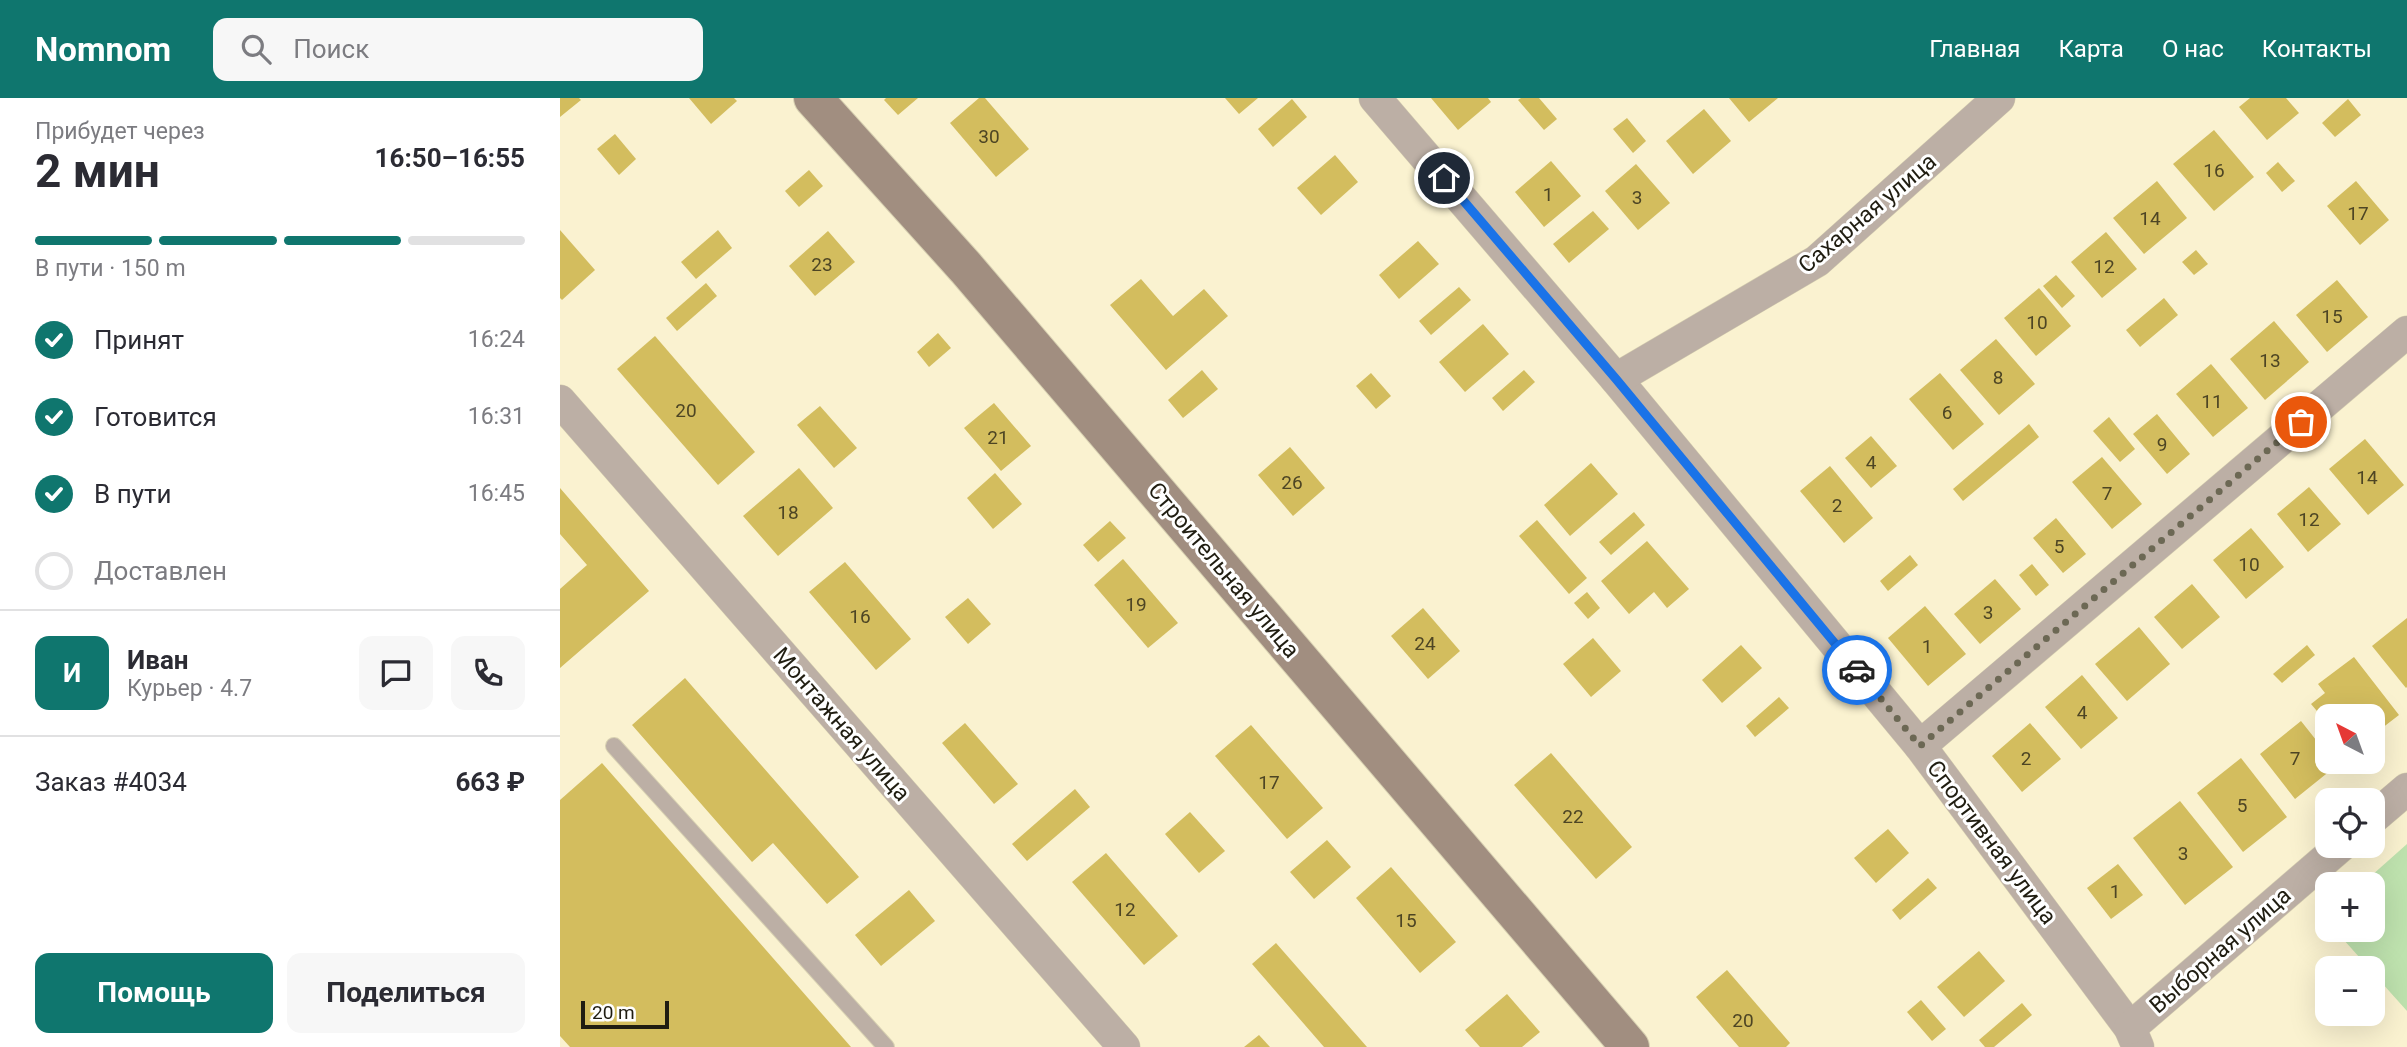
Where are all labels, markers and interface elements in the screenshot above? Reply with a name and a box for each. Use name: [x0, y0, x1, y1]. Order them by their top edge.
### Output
search box: [213, 18, 703, 81]
text: Nomnom: [35, 30, 171, 69]
icon: search: [237, 30, 275, 68]
text: Поиск: [293, 34, 369, 64]
text: Главная: [1929, 35, 2020, 63]
text: Карта: [2058, 35, 2124, 63]
text: О нас: [2162, 35, 2224, 63]
text: Контакты: [2262, 35, 2372, 63]
text: Прибудет через: [35, 118, 205, 145]
house number: 30: [978, 125, 1000, 148]
text: 16:50–16:55: [375, 143, 525, 173]
text: 2 мин: [35, 144, 160, 198]
pin: [1414, 148, 1474, 208]
street label: Сахарная улица: [1793, 148, 1942, 279]
icon: home: [1425, 159, 1463, 197]
house number: 16: [2203, 159, 2225, 182]
house number: 1: [1543, 183, 1553, 206]
house number: 3: [1632, 186, 1642, 209]
house number: 17: [2347, 202, 2369, 225]
house number: 14: [2139, 207, 2161, 230]
house number: 23: [811, 253, 833, 276]
text: В пути · 150 m: [35, 255, 186, 282]
house number: 12: [2093, 255, 2115, 278]
house number: 15: [2321, 305, 2343, 328]
house number: 10: [2026, 311, 2048, 334]
icon: check: [35, 321, 73, 359]
text: Принят: [94, 325, 184, 355]
text: 16:24: [468, 326, 525, 353]
house number: 13: [2259, 349, 2281, 372]
house number: 8: [1993, 366, 2003, 389]
house number: 11: [2201, 390, 2223, 413]
pin: [2271, 392, 2331, 452]
icon: check: [35, 398, 73, 436]
house number: 20: [675, 399, 697, 422]
house number: 6: [1942, 401, 1952, 424]
text: Готовится: [94, 402, 217, 432]
text: 16:31: [468, 403, 525, 430]
icon: bag: [2282, 403, 2320, 441]
house number: 21: [987, 426, 1009, 449]
house number: 9: [2157, 433, 2167, 456]
house number: 4: [1866, 451, 1877, 474]
house number: 14: [2356, 466, 2378, 489]
house number: 26: [1281, 471, 1303, 494]
icon: check: [35, 475, 73, 513]
street label: Строительная улица: [1142, 477, 1305, 664]
text: В пути: [94, 479, 171, 509]
text: 16:45: [468, 480, 525, 507]
house number: 7: [2102, 482, 2112, 505]
house number: 2: [1832, 494, 1842, 517]
house number: 18: [777, 501, 799, 524]
house number: 12: [2298, 508, 2320, 531]
house number: 5: [2054, 535, 2064, 558]
house number: 10: [2238, 553, 2260, 576]
text: Доставлен: [94, 556, 227, 586]
house number: 19: [1125, 593, 1147, 616]
house number: 3: [1983, 601, 1993, 624]
house number: 16: [849, 605, 871, 628]
house number: 24: [1414, 632, 1436, 655]
courier: [1822, 635, 1892, 705]
house number: 1: [1922, 635, 1932, 658]
button: chat: [359, 636, 433, 710]
button: phone: [451, 636, 525, 710]
street label: Монтажная улица: [768, 642, 916, 807]
text: Иван: [127, 645, 189, 675]
icon: car: [1838, 651, 1876, 689]
text: И: [63, 658, 81, 688]
text: Курьер · 4.7: [127, 675, 252, 702]
house number: 4: [2077, 701, 2088, 724]
north arrow: [2315, 704, 2385, 774]
map controls: [2315, 704, 2385, 1026]
house number: 2: [2021, 747, 2031, 770]
house number: 7: [2290, 747, 2300, 770]
street label: Спортивная улица: [1921, 755, 2062, 930]
text: Заказ #4034: [35, 767, 187, 797]
text: 663 ₽: [455, 767, 525, 797]
house number: 17: [1258, 771, 1280, 794]
button: locate: [2315, 788, 2385, 858]
house number: 5: [2237, 794, 2247, 817]
house number: 22: [1562, 805, 1584, 828]
house number: 3: [2178, 842, 2188, 865]
button: +: [2315, 872, 2385, 942]
house number: 1: [2110, 880, 2120, 903]
street label: Выборная улица: [2144, 882, 2296, 1019]
house number: 12: [1114, 898, 1136, 921]
house number: 15: [1395, 909, 1417, 932]
button: Помощь: [35, 953, 273, 1033]
button: Поделиться: [287, 953, 525, 1033]
button: −: [2315, 956, 2385, 1026]
scale bar: [581, 998, 668, 1030]
text: 20 m: [592, 1001, 635, 1024]
house number: 20: [1732, 1009, 1754, 1032]

